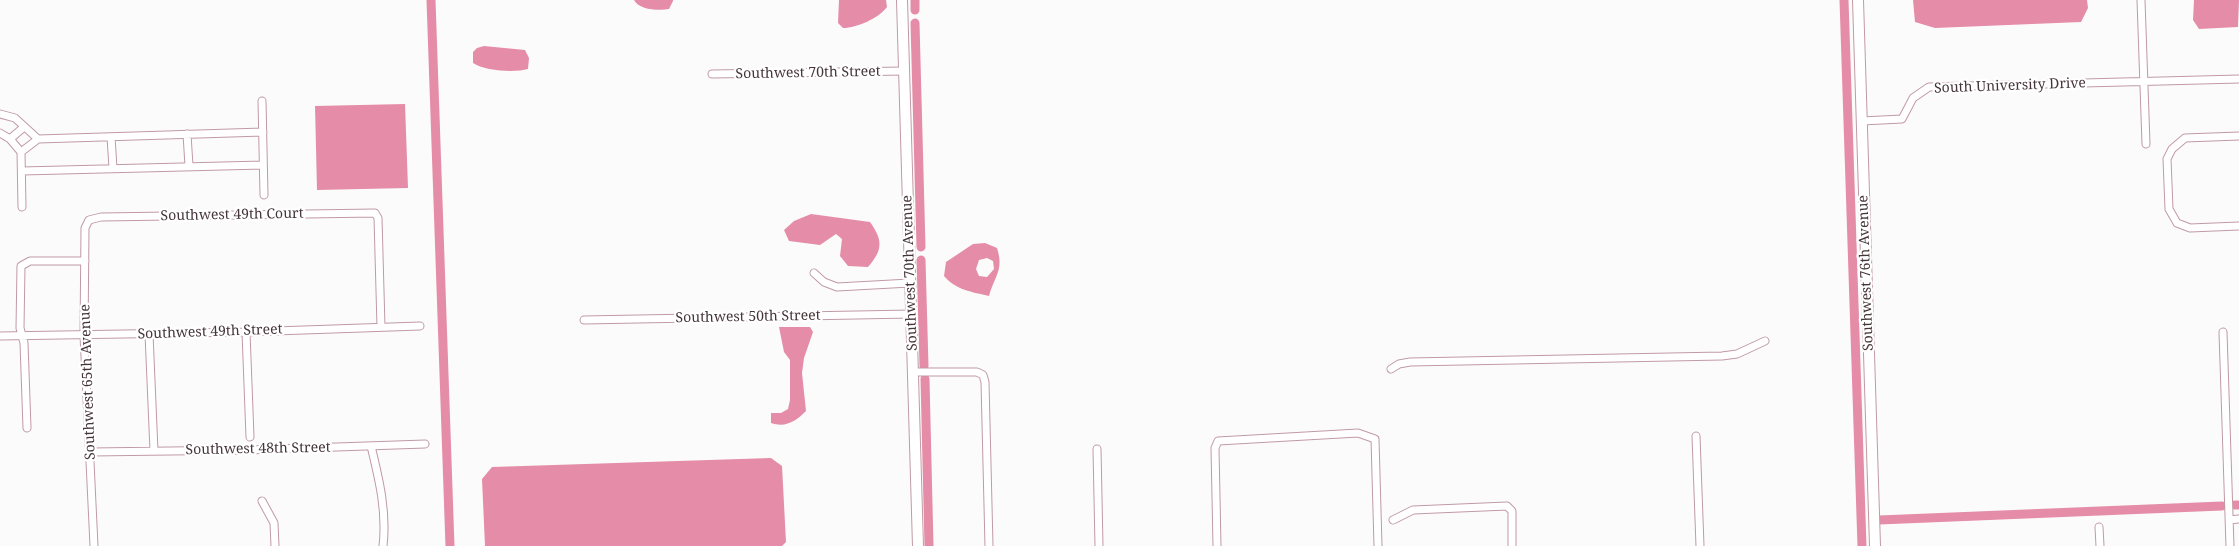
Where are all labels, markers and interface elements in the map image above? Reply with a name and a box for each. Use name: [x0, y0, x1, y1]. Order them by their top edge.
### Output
street label: Southwest 70th Street: [735, 63, 881, 83]
street label: South University Drive: [1934, 75, 2086, 97]
street label: Southwest 70th Avenue: [899, 195, 921, 351]
street label: Southwest 76th Avenue: [1855, 195, 1877, 351]
street label: Southwest 49th Court: [160, 205, 304, 225]
street label: Southwest 65th Avenue: [77, 304, 99, 460]
street label: Southwest 50th Street: [675, 307, 821, 327]
street label: Southwest 49th Street: [137, 321, 283, 343]
street label: Southwest 48th Street: [185, 439, 331, 459]

